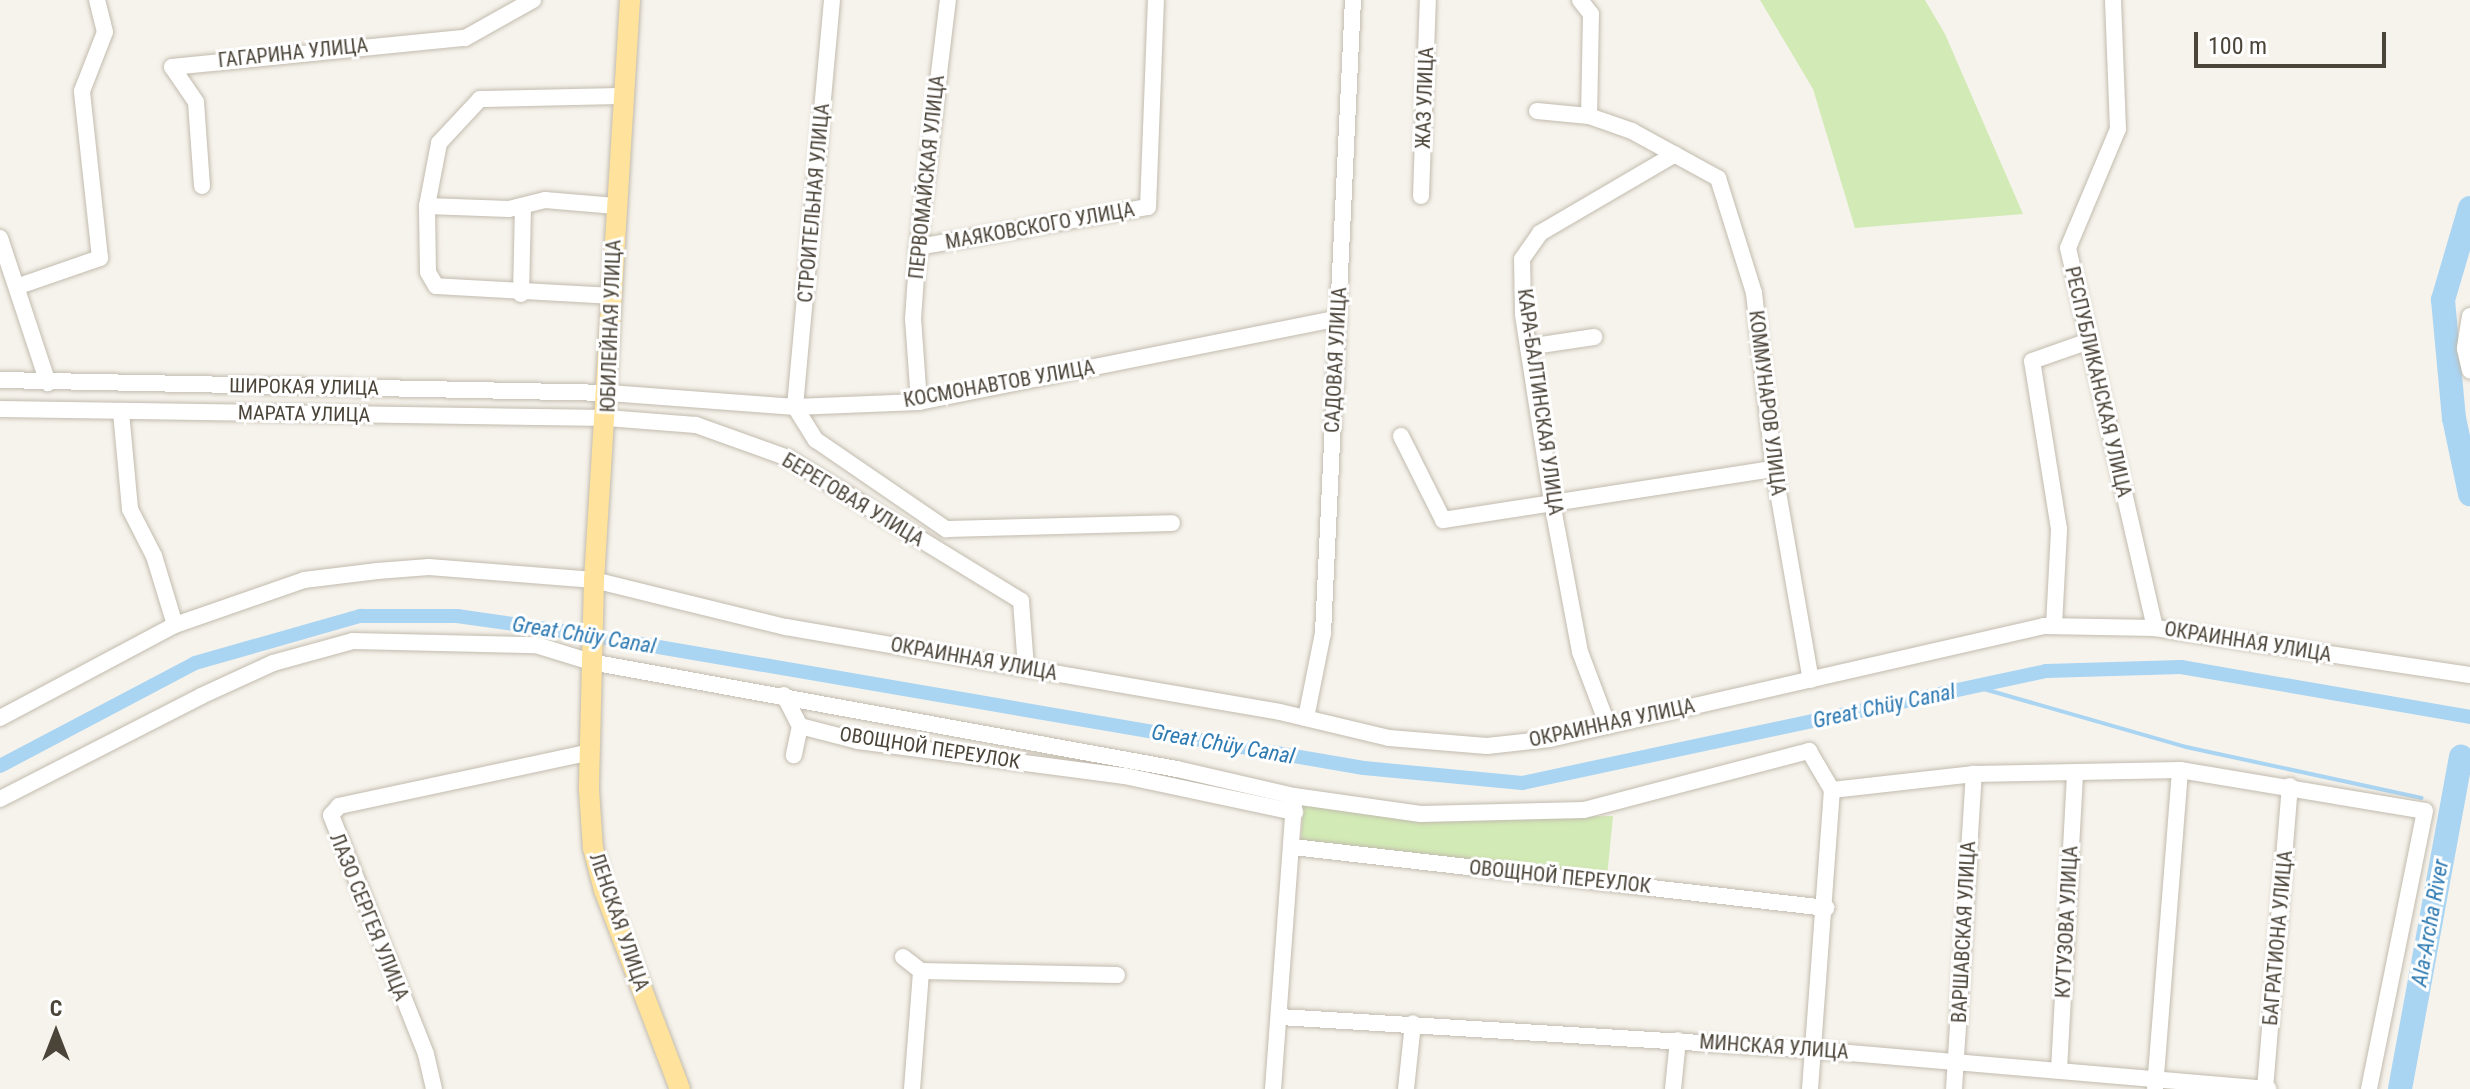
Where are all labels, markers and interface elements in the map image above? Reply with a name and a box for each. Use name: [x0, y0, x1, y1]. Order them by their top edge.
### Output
scale bar: [2198, 16, 2390, 66]
text: 100 m: [2208, 32, 2267, 60]
street label: ГАГАРИНА УЛИЦА: [217, 33, 369, 73]
street label: ЖАЗ УЛИЦА: [1411, 47, 1439, 149]
street label: ПЕРВОМАЙСКАЯ УЛИЦА: [904, 74, 950, 280]
street label: СТРОИТЕЛЬНАЯ УЛИЦА: [793, 102, 835, 304]
street label: МАЯКОВСКОГО УЛИЦА: [944, 198, 1136, 254]
street label: ЮБИЛЕЙНАЯ УЛИЦА: [596, 239, 626, 413]
street label: РЕСПУБЛИКАНСКАЯ УЛИЦА: [2060, 264, 2136, 500]
street label: САДОВАЯ УЛИЦА: [1320, 286, 1352, 434]
street label: КАРА-БАЛТИНСКАЯ УЛИЦА: [1512, 287, 1568, 517]
street label: КОММУНАРОВ УЛИЦА: [1744, 309, 1790, 497]
street label: КОСМОНАВТОВ УЛИЦА: [902, 355, 1096, 413]
street label: ШИРОКАЯ УЛИЦА: [229, 374, 379, 400]
street label: МАРАТА УЛИЦА: [238, 401, 370, 427]
street label: БЕРЕГОВАЯ УЛИЦА: [778, 448, 928, 552]
water label: Great Chüy Canal: [510, 611, 658, 659]
street label: ОКРАИННАЯ УЛИЦА: [2163, 617, 2333, 667]
street label: ОКРАИННАЯ УЛИЦА: [889, 633, 1059, 685]
water label: Great Chüy Canal: [1810, 678, 1958, 734]
street label: ОКРАИННАЯ УЛИЦА: [1527, 694, 1697, 752]
water label: Great Chüy Canal: [1149, 718, 1297, 770]
street label: ОВОЩНОЙ ПЕРЕУЛОК: [838, 722, 1022, 774]
street label: ЛАЗО СЕРГЕЯ УЛИЦА: [324, 830, 414, 1004]
street label: ВАРШАВСКАЯ УЛИЦА: [1947, 840, 1981, 1024]
street label: КУТУЗОВА УЛИЦА: [2051, 845, 2083, 999]
street label: ЛЕНСКАЯ УЛИЦА: [584, 850, 654, 994]
street label: БАГРАТИОНА УЛИЦА: [2258, 850, 2298, 1026]
street label: ОВОЩНОЙ ПЕРЕУЛОК: [1468, 856, 1652, 898]
water label: Ala-Archa River: [2406, 857, 2454, 989]
north arrow: [16, 993, 96, 1073]
text: С: [50, 996, 62, 1021]
street label: МИНСКАЯ УЛИЦА: [1699, 1030, 1849, 1064]

